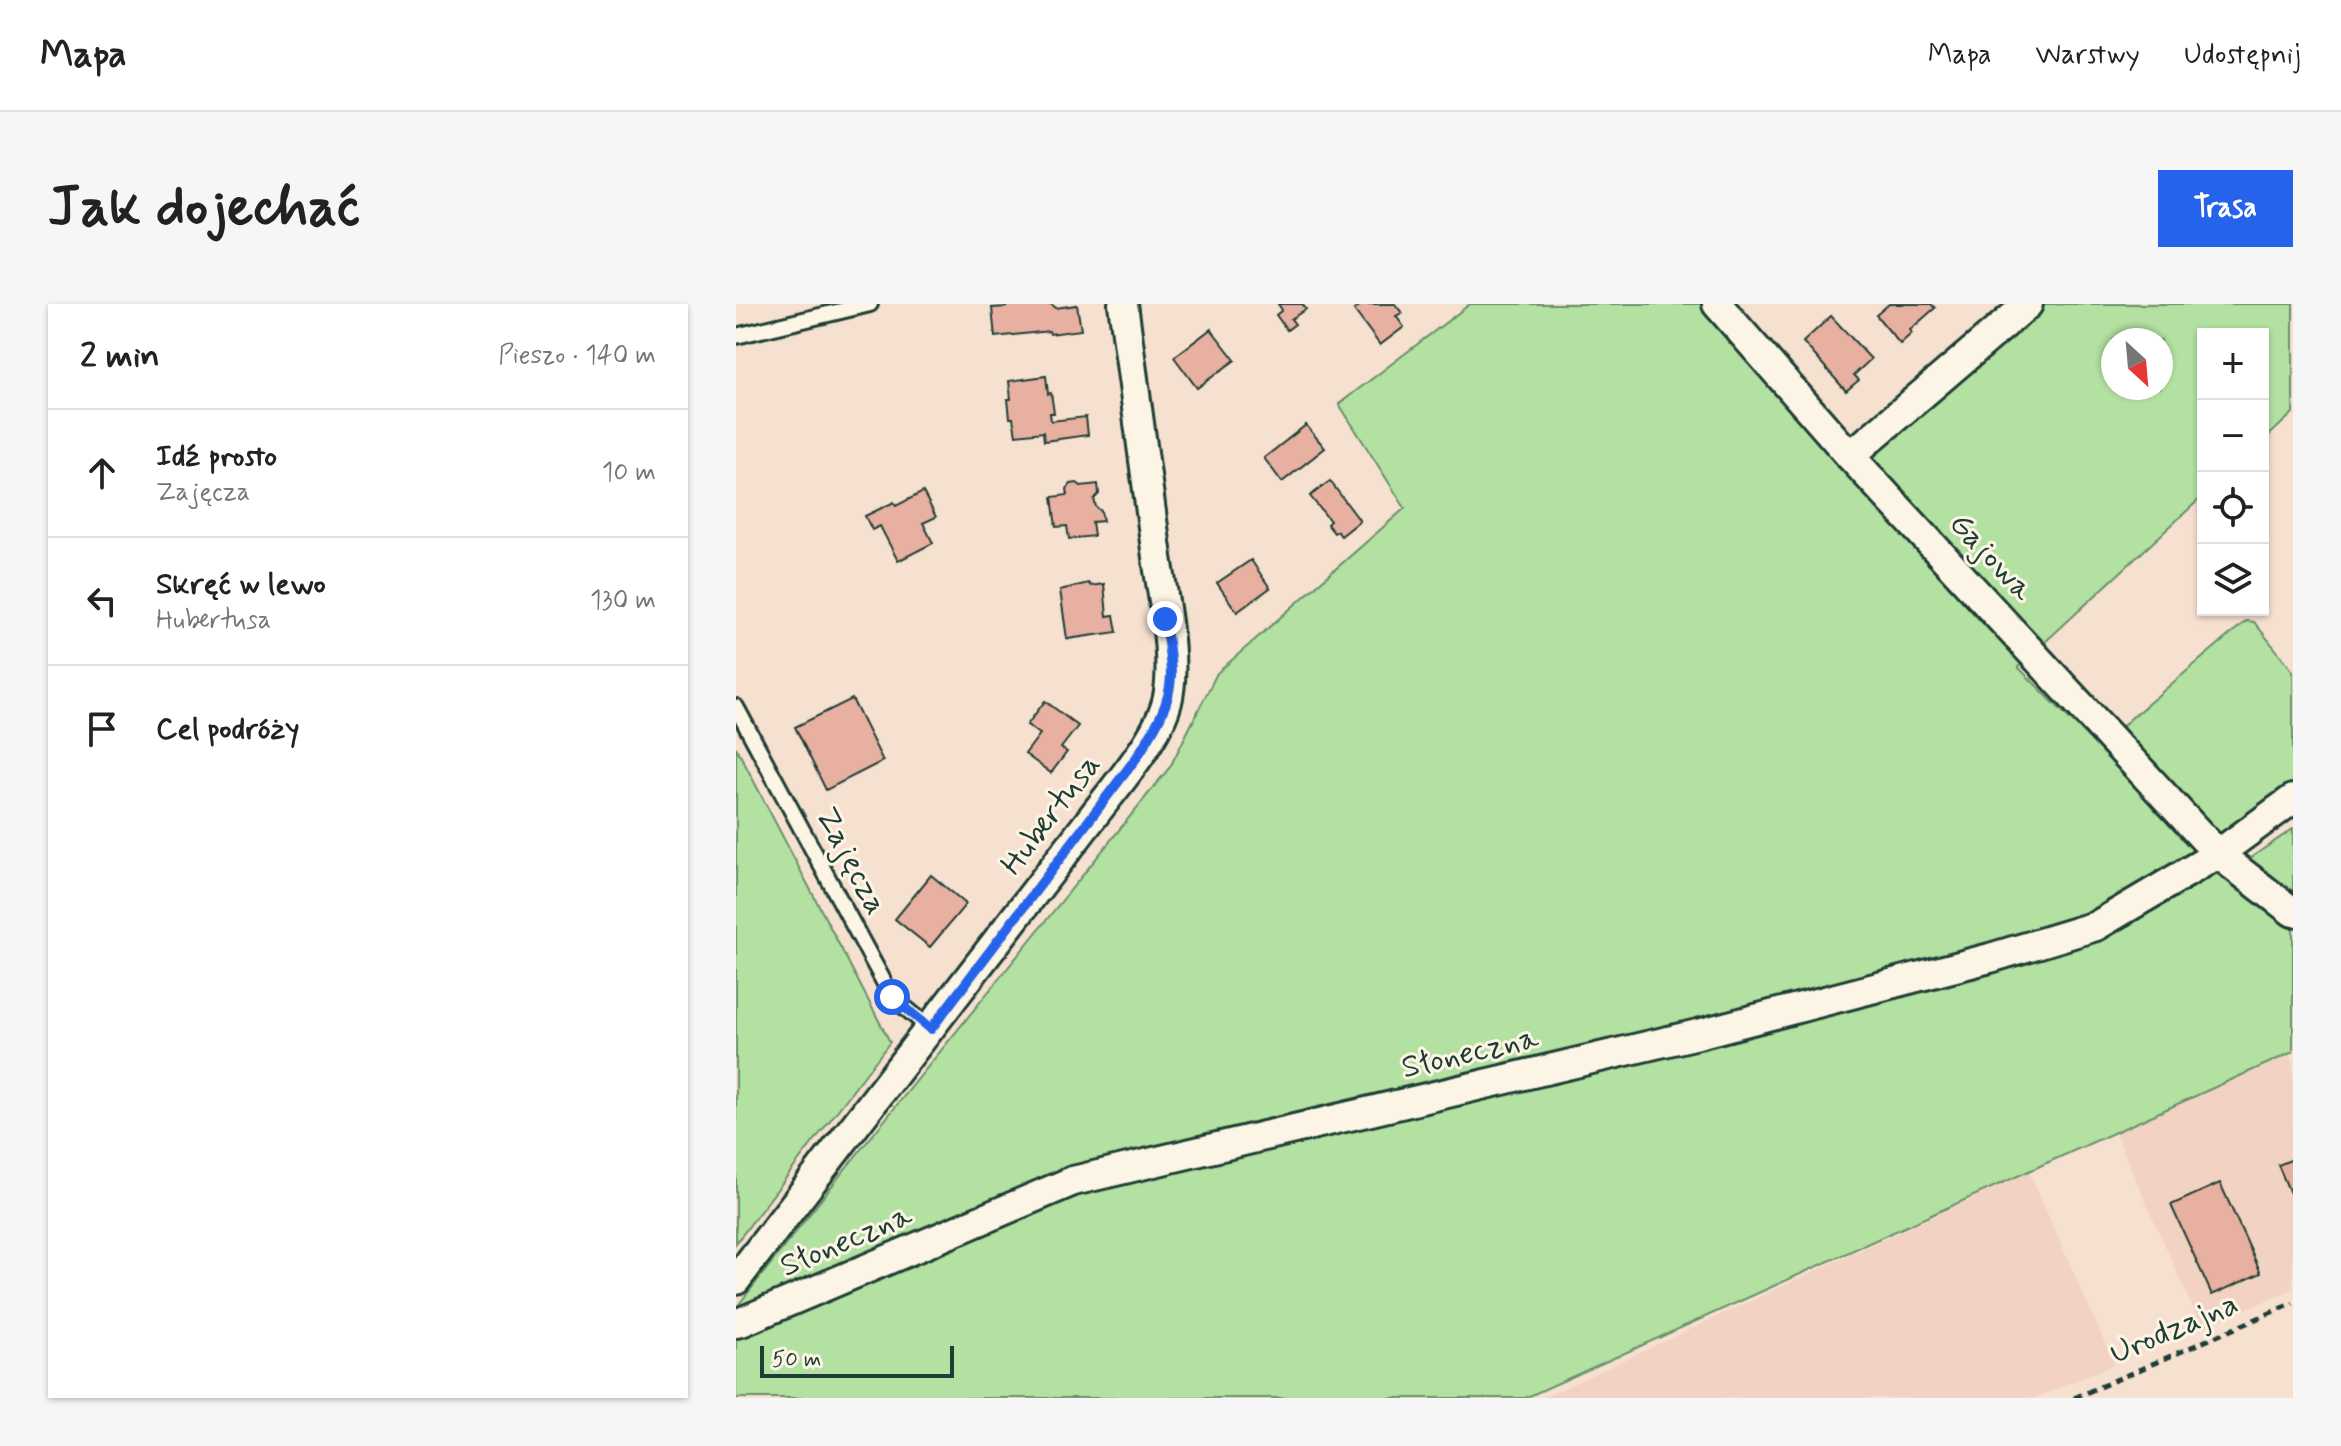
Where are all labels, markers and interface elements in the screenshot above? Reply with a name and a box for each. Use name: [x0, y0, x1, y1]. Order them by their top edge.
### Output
text: Mapa: [40, 31, 127, 80]
text: Mapa: [1928, 37, 1992, 74]
text: Warstwy: [2036, 37, 2140, 74]
text: Udostępnij: [2184, 37, 2301, 74]
button: Trasa: [2158, 170, 2293, 247]
text: Jak dojechać: [48, 172, 360, 245]
north arrow: [2101, 328, 2173, 400]
map controls: [2197, 328, 2269, 616]
button: +: [2197, 328, 2269, 400]
text: 2 min: [80, 334, 160, 379]
text: Pieszo · 140 m: [498, 339, 656, 373]
button: −: [2197, 400, 2269, 472]
text: Idź prosto: [156, 437, 277, 476]
icon: ahead: [80, 451, 124, 495]
text: 10 m: [602, 456, 656, 490]
button: locate: [2197, 472, 2269, 544]
text: Zajęcza: [156, 476, 250, 510]
street label: Gajowa: [1939, 504, 2043, 611]
button: layers: [2197, 544, 2269, 616]
text: Skręć w lewo: [156, 565, 326, 604]
icon: left: [80, 579, 124, 623]
text: 130 m: [590, 584, 656, 618]
route end: [1147, 601, 1183, 637]
text: Hubertusa: [156, 604, 271, 638]
icon: arrive: [80, 707, 124, 751]
text: Cel podróży: [156, 710, 300, 749]
street label: Hubertusa: [992, 746, 1110, 884]
street label: Zajęcza: [805, 800, 897, 922]
route start: [874, 979, 910, 1015]
street label: Słoneczna: [1397, 1017, 1543, 1089]
street label: Słoneczna: [774, 1194, 919, 1288]
street label: Urodzajna: [2103, 1283, 2245, 1375]
scale bar: [760, 1342, 954, 1378]
text: 50 m: [772, 1346, 821, 1374]

